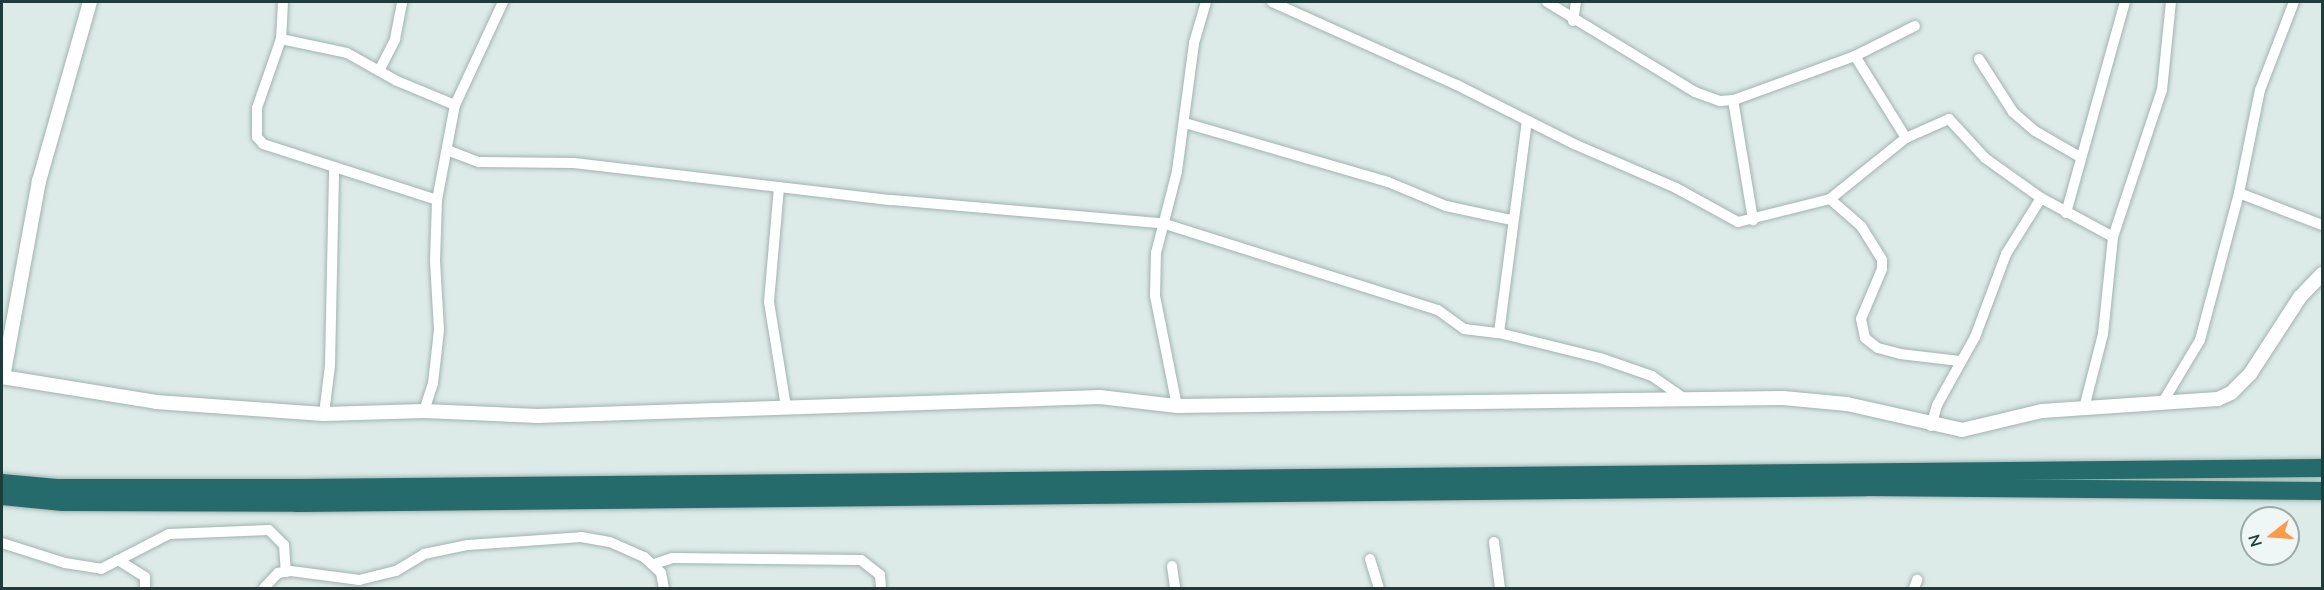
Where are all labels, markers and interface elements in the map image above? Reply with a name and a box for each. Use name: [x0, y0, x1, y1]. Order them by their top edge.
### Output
north arrow: [2240, 506, 2300, 566]
text: N: [2243, 532, 2266, 549]

